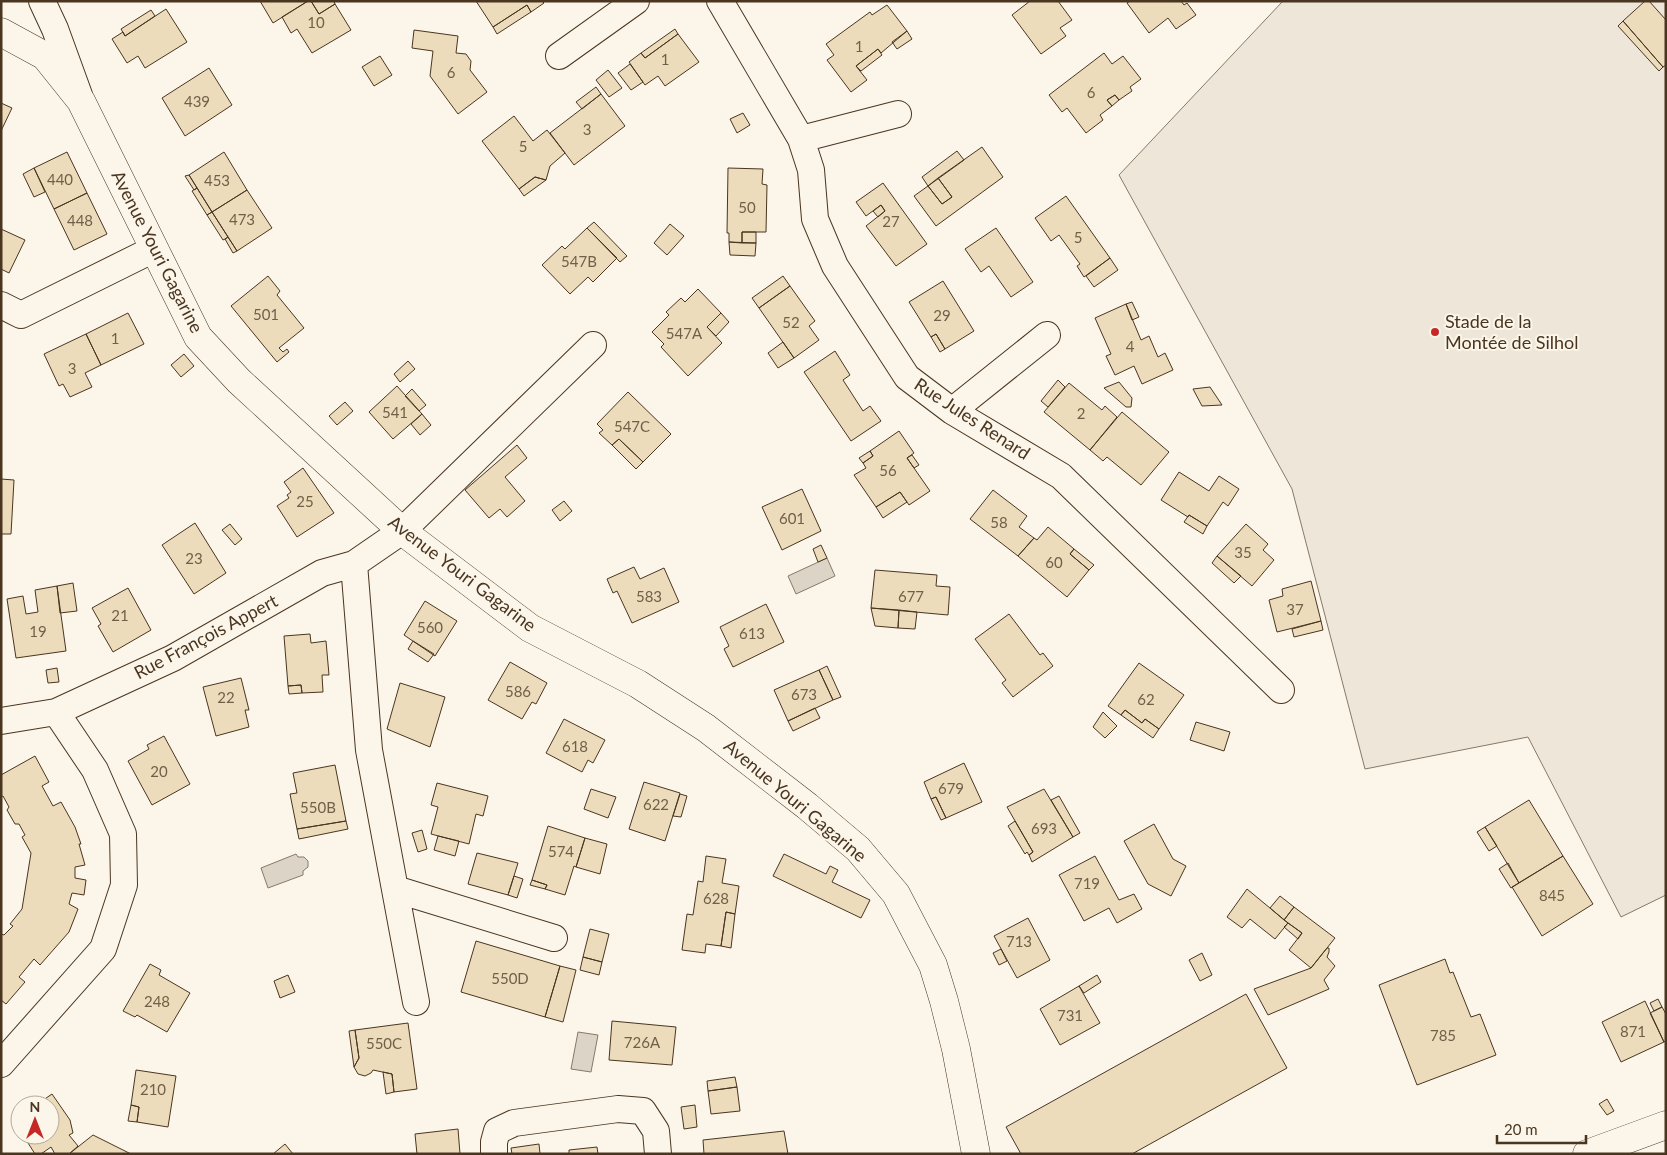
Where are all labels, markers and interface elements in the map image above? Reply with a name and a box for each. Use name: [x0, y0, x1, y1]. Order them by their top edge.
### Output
house number: 10: [307, 13, 325, 31]
house number: 1: [855, 37, 863, 55]
house number: 1: [661, 50, 669, 68]
house number: 6: [447, 63, 456, 81]
house number: 6: [1087, 83, 1096, 101]
house number: 439: [184, 92, 210, 110]
house number: 3: [583, 120, 591, 138]
house number: 5: [519, 137, 527, 155]
street label: Avenue Youri Gagarine: [107, 167, 208, 336]
house number: 440: [47, 170, 73, 188]
house number: 453: [204, 171, 230, 189]
house number: 50: [738, 198, 756, 216]
house number: 473: [229, 210, 255, 228]
house number: 448: [67, 211, 93, 229]
house number: 27: [882, 212, 900, 230]
house number: 5: [1074, 228, 1082, 246]
house number: 547B: [561, 252, 597, 270]
house number: 501: [253, 305, 279, 323]
house number: 29: [933, 306, 951, 324]
place label: Stade de la Montée de Silhol: [1445, 310, 1579, 353]
house number: 52: [782, 313, 800, 331]
house number: 547A: [666, 324, 703, 342]
marker: Stade de la Montée de Silhol: [1429, 326, 1441, 338]
house number: 1: [111, 329, 119, 347]
house number: 4: [1126, 337, 1135, 355]
house number: 3: [68, 359, 76, 377]
street label: Rue Jules Renard: [911, 373, 1035, 464]
house number: 541: [382, 403, 408, 421]
house number: 2: [1077, 404, 1085, 422]
house number: 547C: [614, 417, 650, 435]
house number: 56: [879, 461, 897, 479]
house number: 25: [296, 492, 314, 510]
house number: 601: [779, 509, 805, 527]
street label: Avenue Youri Gagarine: [384, 510, 541, 636]
house number: 58: [990, 513, 1008, 531]
house number: 35: [1234, 543, 1252, 561]
house number: 23: [185, 549, 203, 567]
house number: 60: [1045, 553, 1063, 571]
house number: 583: [636, 587, 662, 605]
house number: 677: [898, 587, 924, 605]
street label: Rue François Appert: [130, 589, 282, 683]
house number: 37: [1286, 600, 1304, 618]
house number: 21: [111, 606, 129, 624]
house number: 560: [417, 618, 443, 636]
house number: 19: [29, 622, 47, 640]
house number: 613: [739, 624, 765, 642]
house number: 586: [505, 682, 531, 700]
house number: 673: [791, 685, 817, 703]
house number: 22: [217, 688, 235, 706]
house number: 62: [1137, 690, 1155, 708]
street label: Avenue Youri Gagarine: [720, 734, 871, 866]
house number: 618: [562, 737, 588, 755]
house number: 20: [150, 762, 168, 780]
house number: 679: [938, 779, 964, 797]
house number: 622: [643, 795, 669, 813]
house number: 550B: [300, 798, 336, 816]
house number: 693: [1031, 819, 1057, 837]
house number: 574: [548, 842, 574, 860]
house number: 719: [1074, 874, 1100, 892]
house number: 845: [1539, 886, 1565, 904]
house number: 628: [703, 889, 729, 907]
house number: 713: [1006, 932, 1032, 950]
house number: 550D: [491, 969, 529, 987]
house number: 248: [144, 992, 170, 1010]
house number: 731: [1057, 1006, 1083, 1024]
house number: 871: [1620, 1022, 1646, 1040]
house number: 785: [1430, 1026, 1456, 1044]
house number: 726A: [624, 1033, 661, 1051]
house number: 550C: [366, 1034, 402, 1052]
house number: 210: [140, 1080, 166, 1098]
north arrow: [10, 1095, 60, 1145]
text: N: [30, 1098, 40, 1115]
scale bar: [1497, 1112, 1586, 1144]
text: 20 m: [1504, 1120, 1538, 1138]

